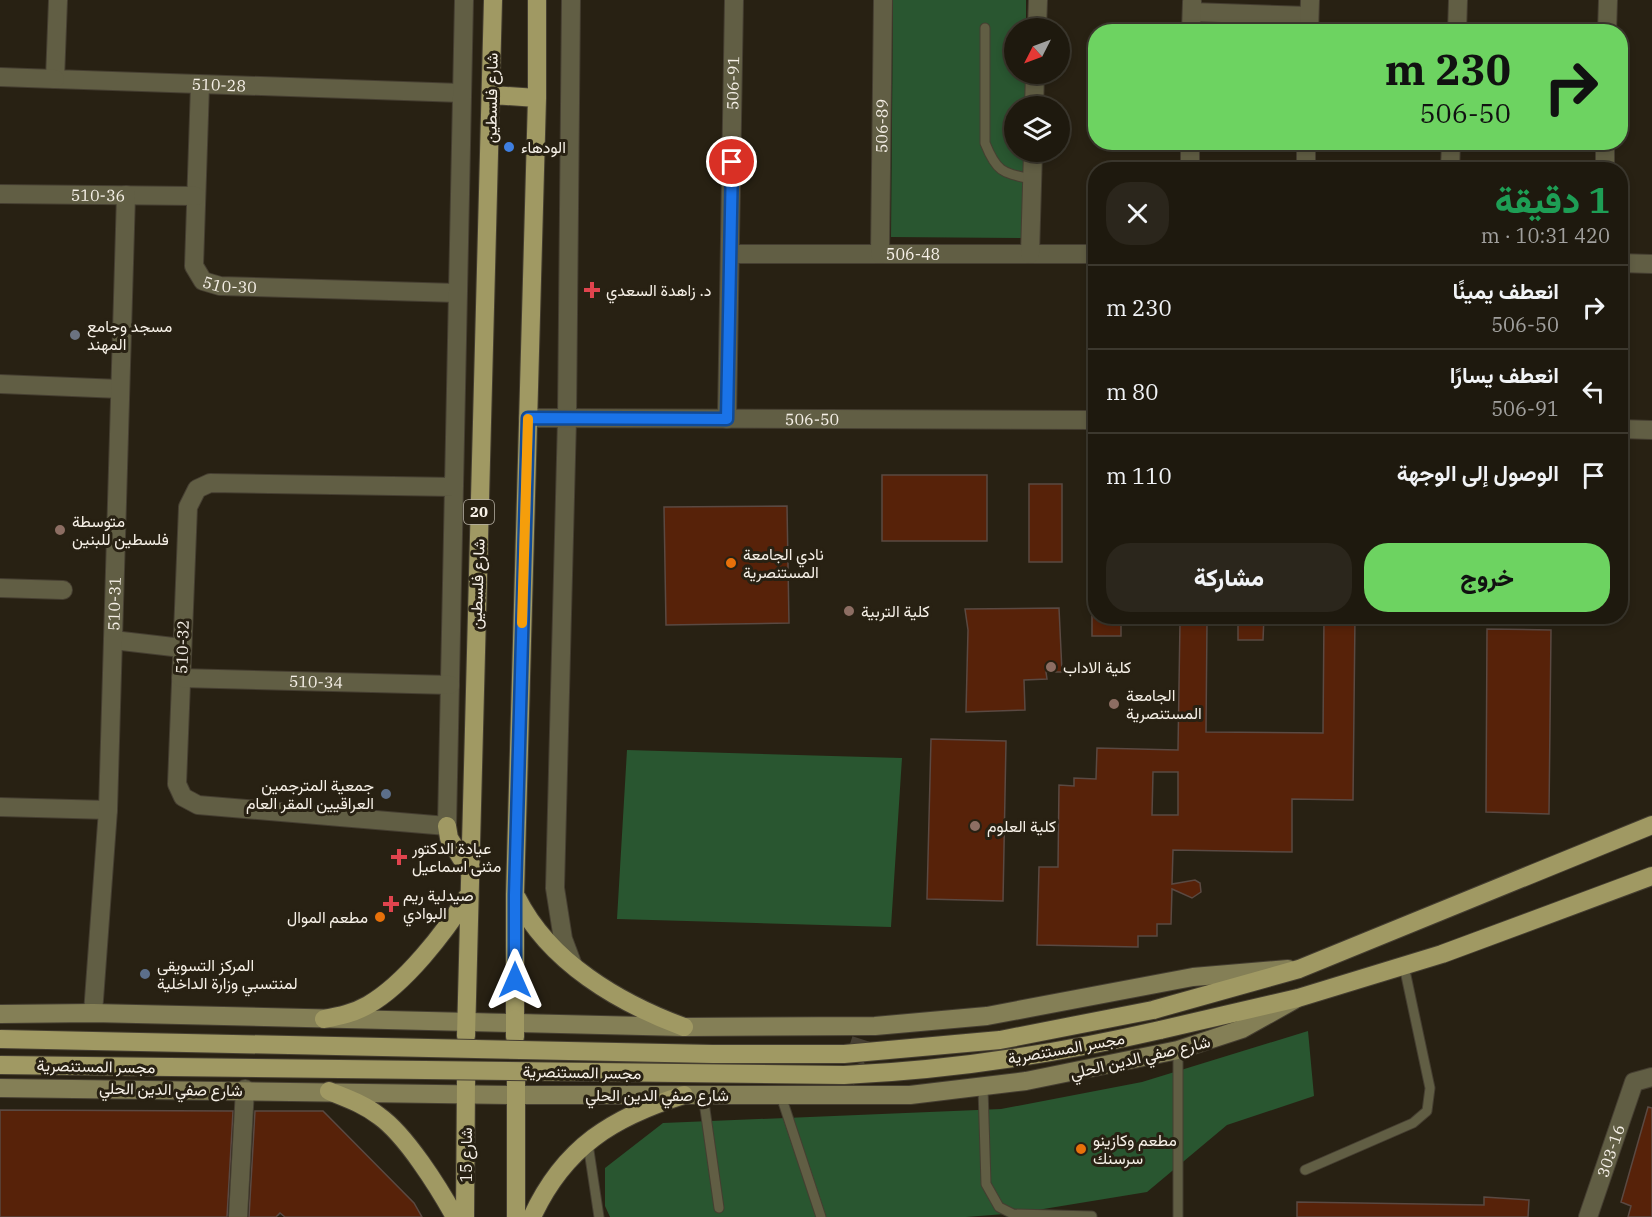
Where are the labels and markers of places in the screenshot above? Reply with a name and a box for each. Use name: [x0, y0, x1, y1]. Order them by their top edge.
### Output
pin: [706, 136, 757, 187]
place label: الودهاء: [521, 137, 566, 158]
marker: الودهاء: [502, 140, 516, 154]
place label: د. زاهدة السعدي: [606, 280, 711, 304]
marker: د. زاهدة السعدي: [583, 281, 601, 299]
place label: مسجد وجامع المهند: [87, 316, 172, 355]
marker: مسجد وجامع المهند: [68, 328, 82, 342]
place label: متوسطة فلسطين للبنين: [72, 511, 169, 550]
marker: متوسطة فلسطين للبنين: [53, 523, 67, 537]
place label: نادي الجامعة المستنصرية: [743, 544, 824, 583]
marker: نادي الجامعة المستنصرية: [724, 556, 738, 570]
place label: كلية التربية: [861, 601, 930, 622]
marker: كلية التربية: [842, 604, 856, 618]
place label: كلية الاداب: [1063, 657, 1131, 677]
marker: كلية الاداب: [1044, 660, 1058, 674]
place label: الجامعة المستنصرية: [1126, 685, 1202, 724]
marker: الجامعة المستنصرية: [1107, 697, 1121, 711]
place label: جمعية المترجمين العراقيين المقر العام: [246, 775, 374, 814]
marker: جمعية المترجمين العراقيين المقر العام: [379, 787, 393, 801]
place label: كلية العلوم: [987, 816, 1056, 837]
marker: كلية العلوم: [968, 819, 982, 833]
place label: عيادة الدكتور مثنى اسماعيل: [411, 838, 501, 877]
marker: عيادة الدكتور مثنى اسماعيل: [390, 848, 408, 866]
place label: صيدلية ريم البوادي: [403, 885, 474, 927]
marker: صيدلية ريم البوادي: [384, 897, 398, 911]
place label: مطعم الموال: [287, 907, 368, 928]
marker: مطعم الموال: [373, 910, 387, 924]
place label: المركز التسويقي لمنتسبي وزارة الداخلية: [157, 955, 298, 997]
marker: المركز التسويقي لمنتسبي وزارة الداخلية: [138, 967, 152, 981]
place label: مطعم وكازينو سرسنك: [1093, 1130, 1177, 1169]
marker: مطعم وكازينو سرسنك: [1074, 1142, 1088, 1156]

